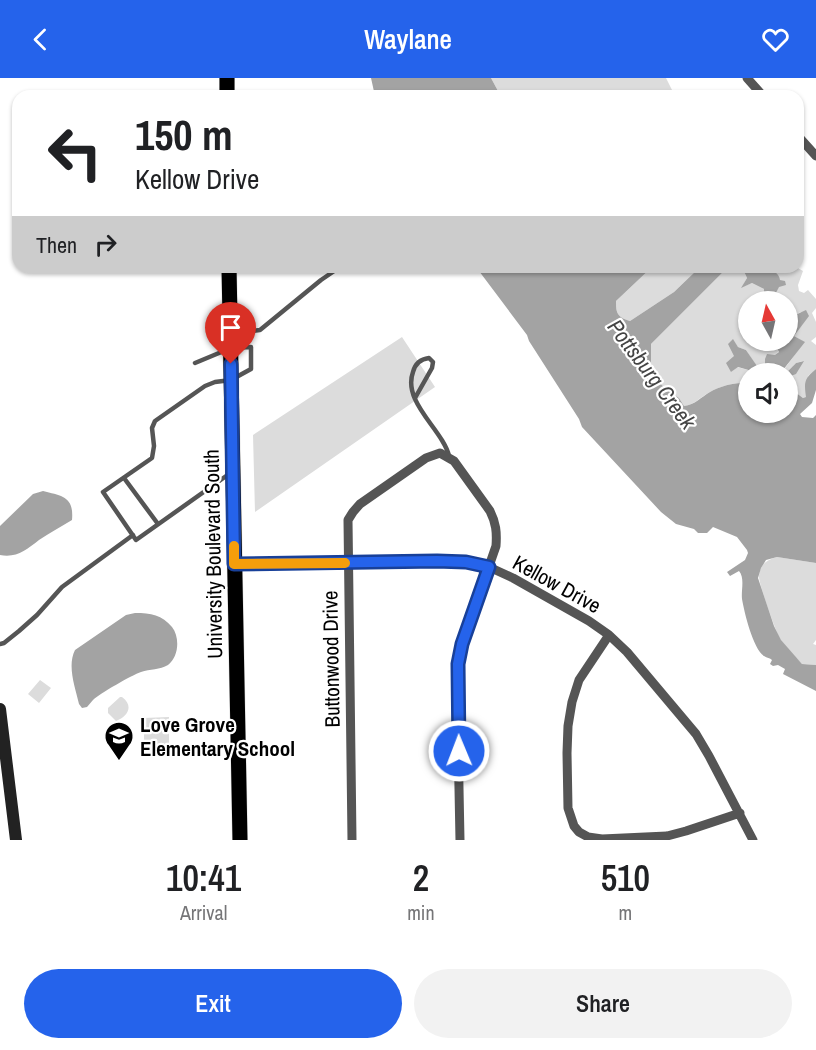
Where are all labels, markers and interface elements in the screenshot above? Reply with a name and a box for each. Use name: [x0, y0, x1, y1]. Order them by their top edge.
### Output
text: Waylane: [364, 21, 452, 57]
icon: back: [24, 23, 57, 56]
icon: heart: [759, 23, 792, 56]
text: 150 m: [135, 107, 233, 163]
icon: left: [36, 114, 114, 192]
text: Kellow Drive: [135, 161, 259, 197]
icon: right: [89, 228, 122, 261]
text: Then: [36, 230, 77, 260]
north arrow: [738, 291, 798, 351]
map controls: [738, 291, 798, 423]
pin: [205, 302, 256, 364]
icon: arrive: [214, 311, 247, 344]
water label: Pottsburg Creek: [601, 313, 704, 436]
button: sound: [738, 363, 798, 423]
street label: University Boulevard South: [197, 449, 229, 659]
street label: Kellow Drive: [508, 548, 606, 620]
street label: Buttonwood Drive: [315, 590, 347, 728]
place label: Love Grove Elementary School: [140, 710, 295, 763]
position arrow: [427, 719, 491, 783]
school or university icon: Love Grove Elementary School: [103, 720, 135, 762]
text: 10:41: [166, 854, 241, 902]
text: 2: [413, 854, 429, 902]
text: 510: [601, 854, 650, 902]
text: Arrival: [180, 899, 227, 926]
text: min: [407, 899, 435, 926]
text: m: [618, 899, 632, 926]
button: Exit: [24, 969, 402, 1038]
button: Share: [414, 969, 792, 1038]

